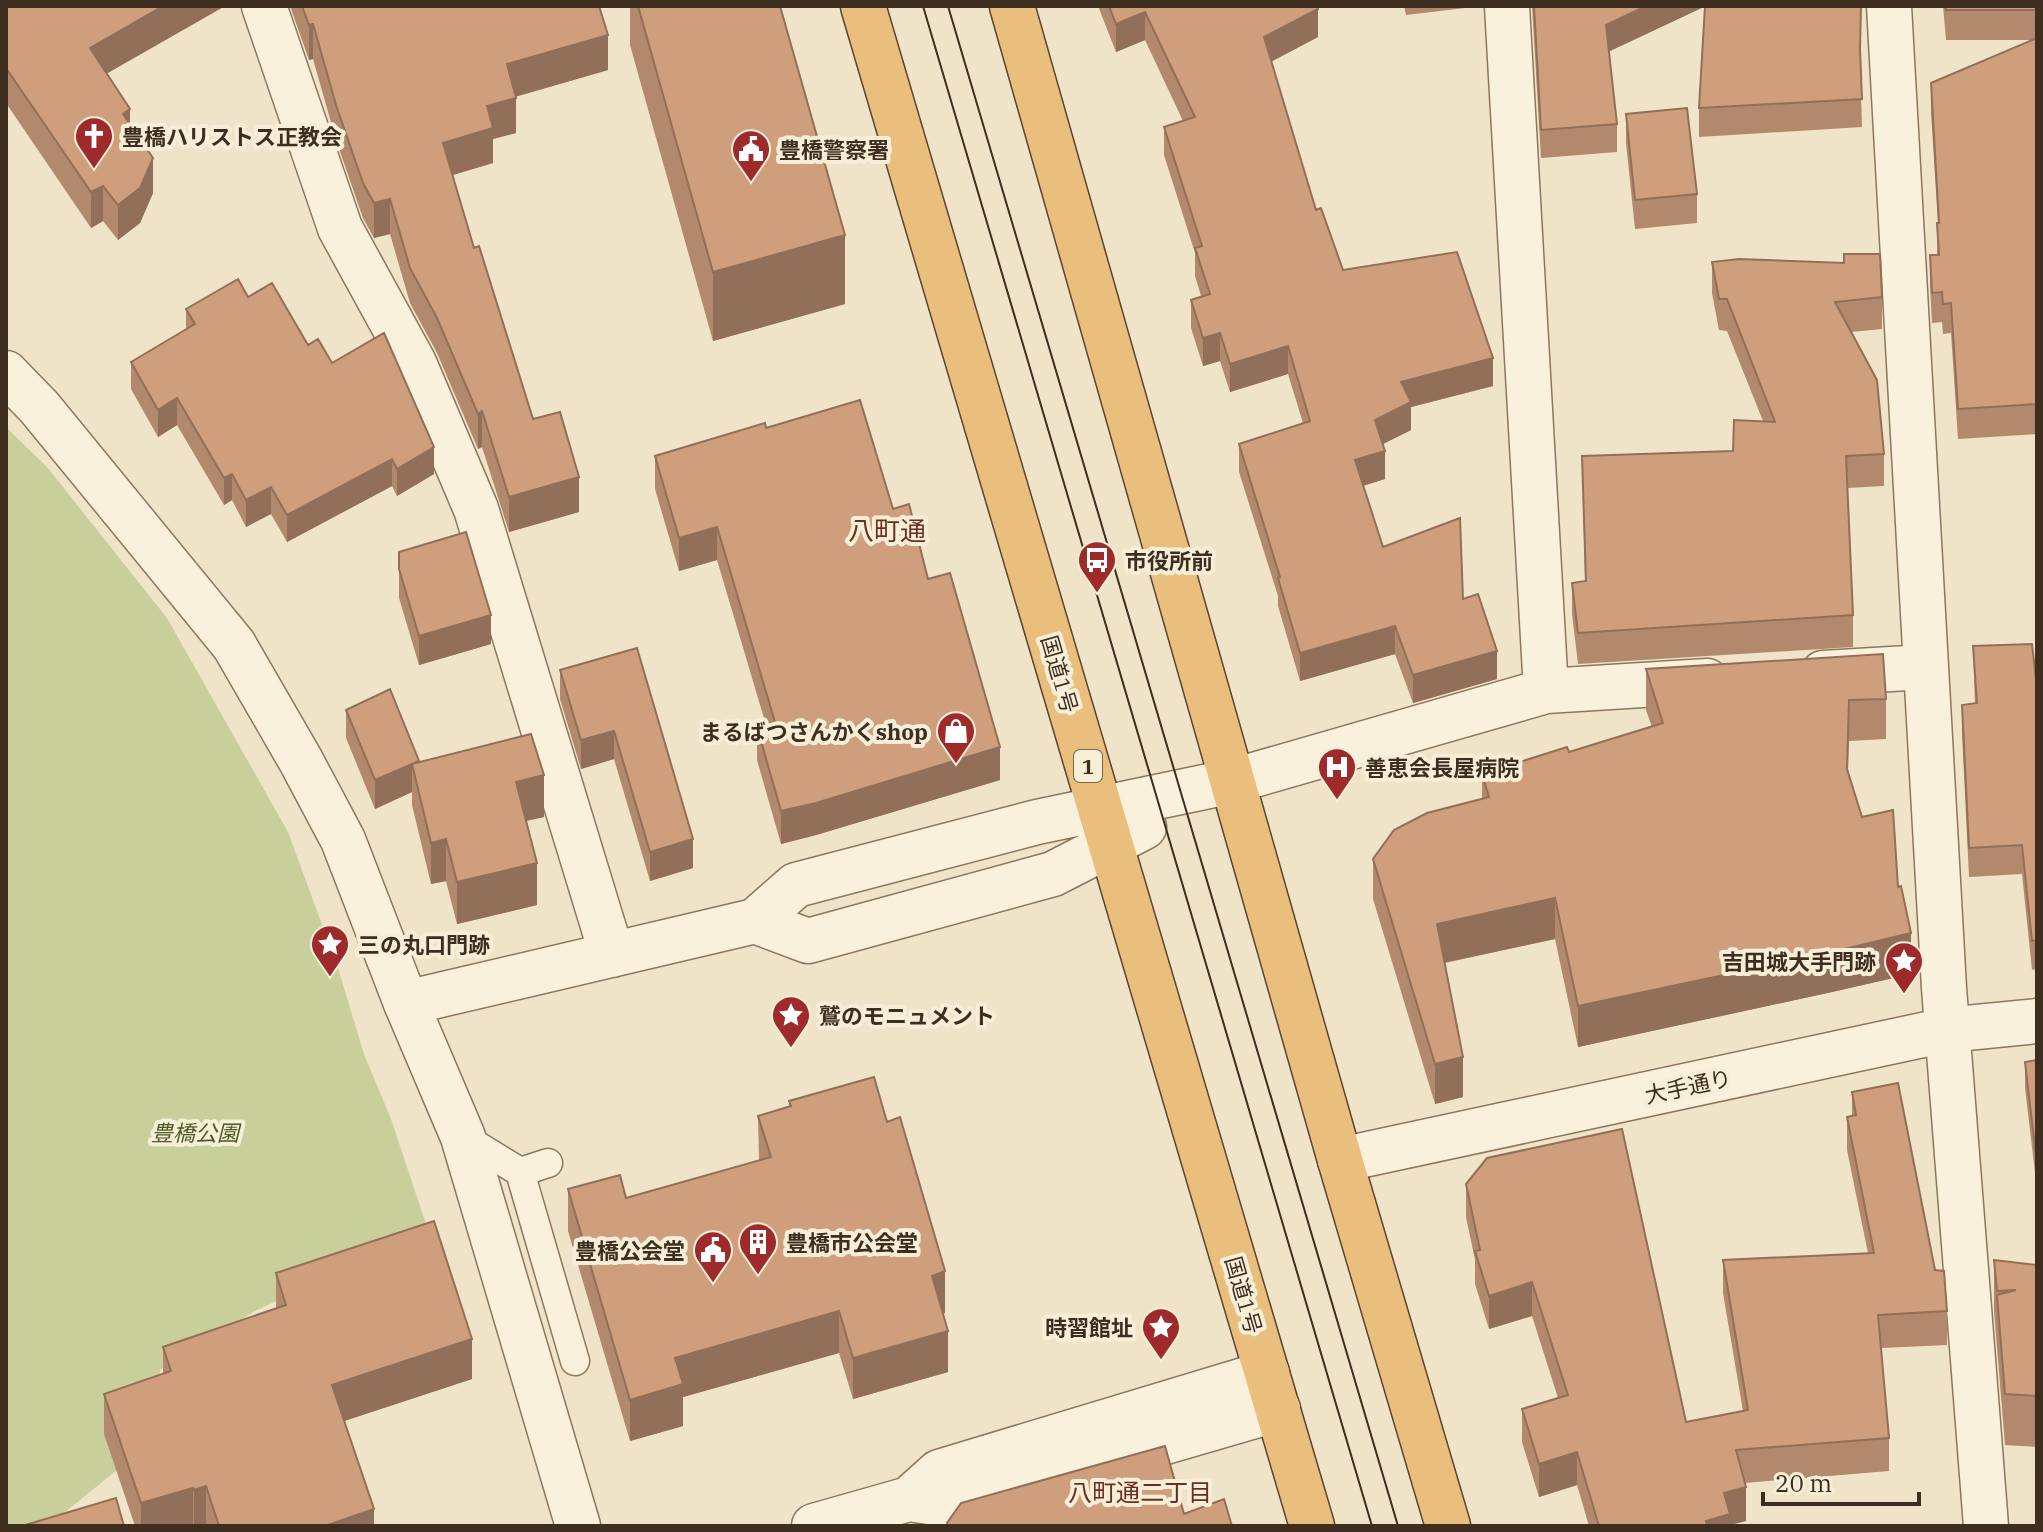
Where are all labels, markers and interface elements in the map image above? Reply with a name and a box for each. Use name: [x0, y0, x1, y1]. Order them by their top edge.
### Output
church icon: 豊橋ハリストス正教会: [73, 115, 115, 170]
place label: 豊橋ハリストス正教会: [122, 122, 342, 151]
public building icon: 豊橋警察署: [730, 128, 772, 183]
place label: 豊橋警察署: [779, 135, 889, 164]
district label: 八町通: [848, 513, 926, 547]
bus stop icon: 市役所前: [1076, 539, 1118, 594]
place label: 市役所前: [1125, 546, 1213, 575]
street label: 国道1号: [1035, 632, 1085, 716]
shop icon: まるばつさんかくshop: [935, 710, 977, 765]
place label: まるばつさんかくshop: [700, 717, 928, 746]
hospital icon: 善恵会長屋病院: [1316, 746, 1358, 801]
road number: 1: [1074, 750, 1102, 782]
place label: 善恵会長屋病院: [1365, 753, 1519, 782]
place icon: 三の丸口門跡: [309, 923, 351, 978]
place label: 三の丸口門跡: [358, 930, 490, 959]
place icon: 吉田城大手門跡: [1883, 940, 1925, 995]
place label: 吉田城大手門跡: [1722, 947, 1876, 976]
place icon: 鷲のモニュメント: [770, 994, 812, 1049]
place label: 鷲のモニュメント: [819, 1001, 995, 1030]
street label: 大手通り: [1642, 1063, 1734, 1109]
park label: 豊橋公園: [151, 1118, 242, 1147]
building icon: 豊橋市公会堂: [737, 1221, 779, 1276]
place label: 豊橋市公会堂: [786, 1228, 918, 1257]
public building icon: 豊橋公会堂: [692, 1229, 734, 1284]
place label: 豊橋公会堂: [575, 1236, 685, 1265]
street label: 国道1号: [1219, 1253, 1269, 1337]
place icon: 時習館址: [1140, 1306, 1182, 1361]
place label: 時習館址: [1045, 1313, 1133, 1342]
scale bar: [1763, 1456, 1919, 1506]
text: 20 m: [1775, 1467, 1832, 1499]
district label: 八町通二丁目: [1068, 1476, 1212, 1508]

